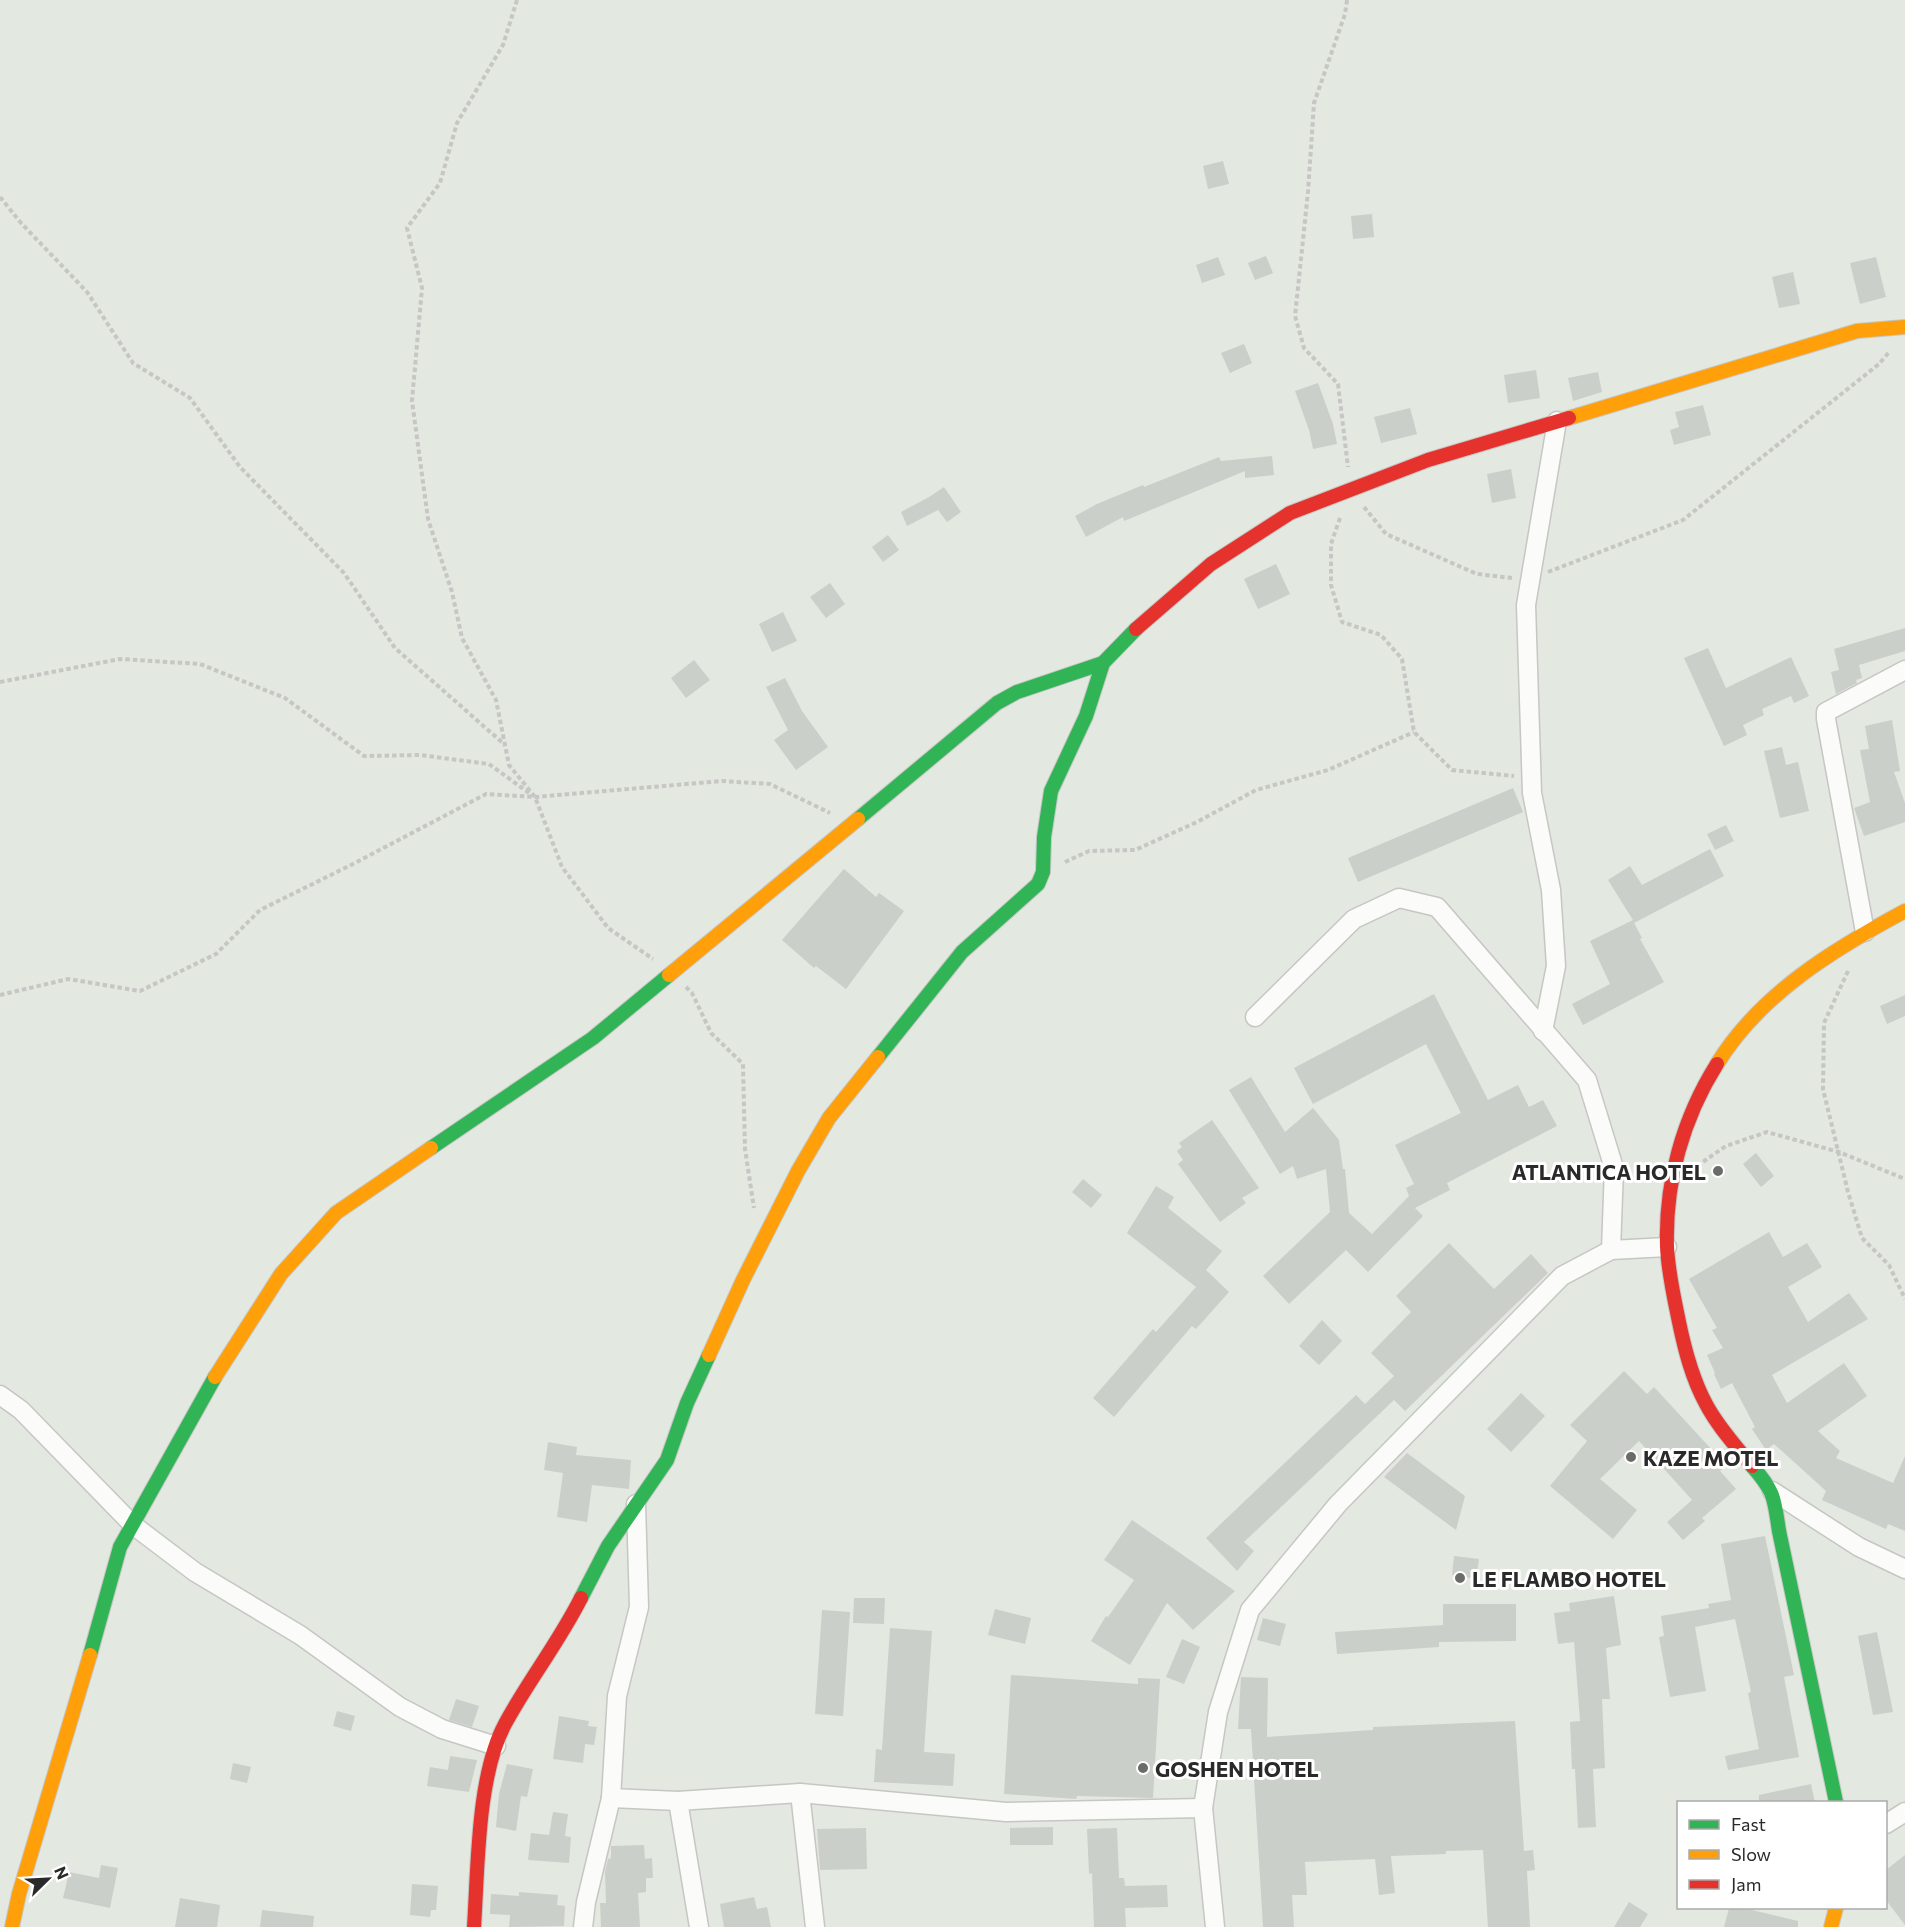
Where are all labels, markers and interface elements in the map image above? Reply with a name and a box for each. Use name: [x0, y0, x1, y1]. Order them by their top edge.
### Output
place label: ATLANTICA HOTEL: [1512, 1159, 1706, 1184]
marker: ATLANTICA HOTEL: [1711, 1164, 1725, 1178]
place label: KAZE MOTEL: [1643, 1445, 1779, 1470]
marker: KAZE MOTEL: [1624, 1450, 1638, 1464]
place label: LE FLAMBO HOTEL: [1472, 1566, 1666, 1591]
marker: LE FLAMBO HOTEL: [1453, 1571, 1467, 1585]
place label: GOSHEN HOTEL: [1155, 1756, 1319, 1781]
marker: GOSHEN HOTEL: [1136, 1761, 1150, 1775]
legend: [1677, 1801, 1887, 1909]
text: Fast: [1731, 1813, 1766, 1835]
text: Slow: [1731, 1843, 1771, 1865]
north arrow: [18, 1849, 78, 1909]
text: N: [51, 1863, 73, 1882]
text: Jam: [1731, 1873, 1761, 1895]

